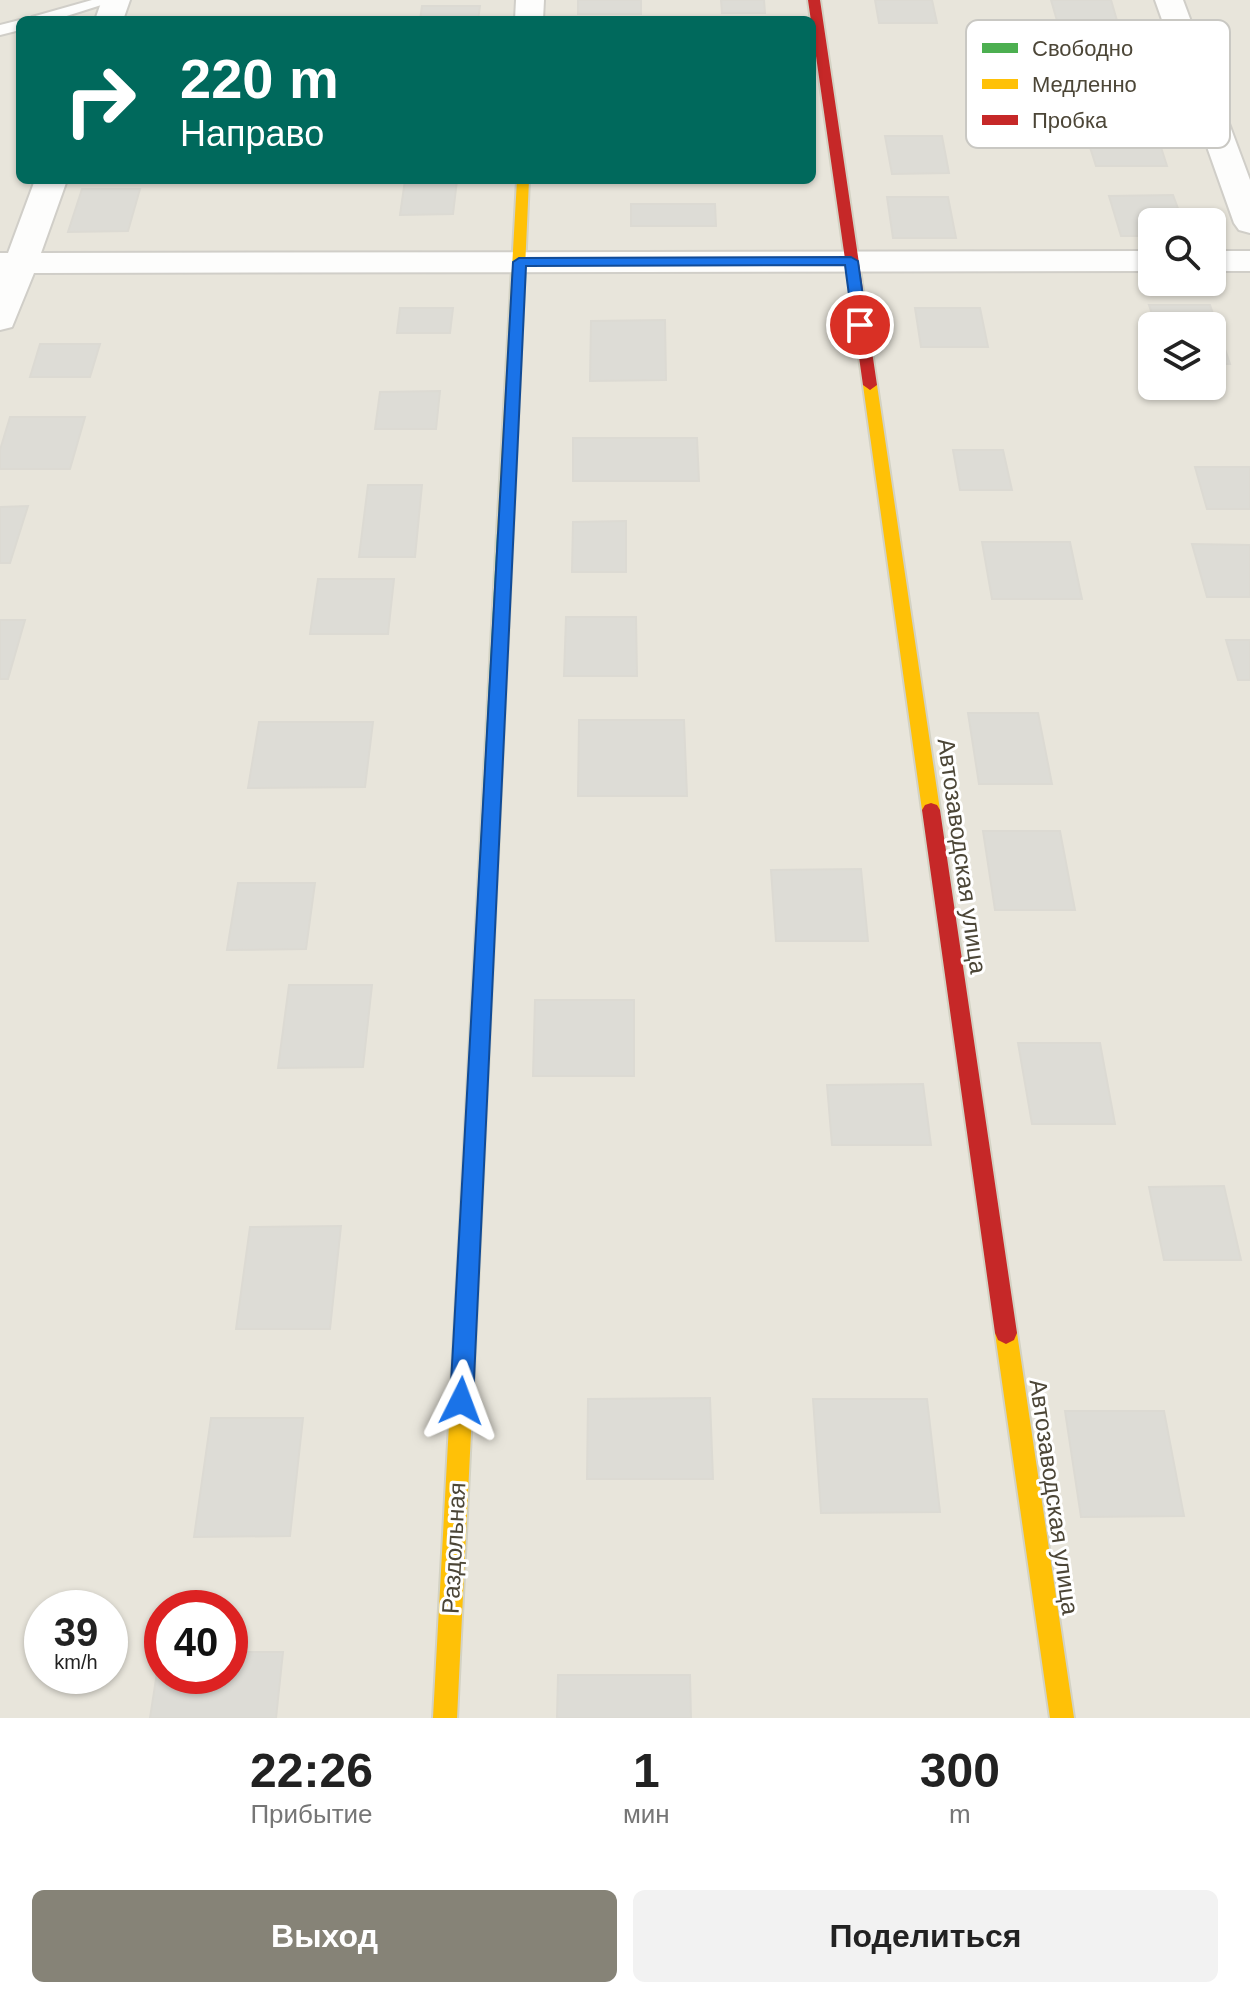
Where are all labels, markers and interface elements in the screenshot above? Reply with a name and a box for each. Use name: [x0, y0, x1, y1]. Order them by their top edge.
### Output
legend: [966, 20, 1230, 148]
text: Свободно: [1032, 36, 1133, 61]
text: 220 m: [180, 47, 339, 110]
icon: right: [48, 48, 152, 152]
text: Медленно: [1032, 72, 1137, 97]
text: Пробка: [1032, 108, 1108, 133]
text: Направо: [180, 113, 324, 154]
map controls: [1138, 208, 1226, 400]
button: search: [1138, 208, 1226, 296]
pin: [826, 291, 894, 359]
icon: arrive: [838, 303, 882, 347]
button: layers: [1138, 312, 1226, 400]
street label: Автозаводская улица: [933, 736, 992, 976]
position arrow: [419, 1359, 503, 1443]
street label: Автозаводская улица: [1025, 1377, 1084, 1617]
street label: Раздольная: [437, 1482, 470, 1614]
speed limit sign: 40: [144, 1590, 248, 1694]
text: 39: [54, 1610, 98, 1654]
text: km/h: [54, 1651, 98, 1673]
text: 22:26: [250, 1744, 373, 1797]
text: 1: [633, 1744, 660, 1797]
text: 300: [920, 1744, 1000, 1797]
text: Прибытие: [250, 1799, 373, 1829]
text: мин: [623, 1799, 670, 1829]
text: m: [949, 1799, 971, 1829]
button: Выход: [32, 1890, 617, 1982]
button: Поделиться: [633, 1890, 1218, 1982]

